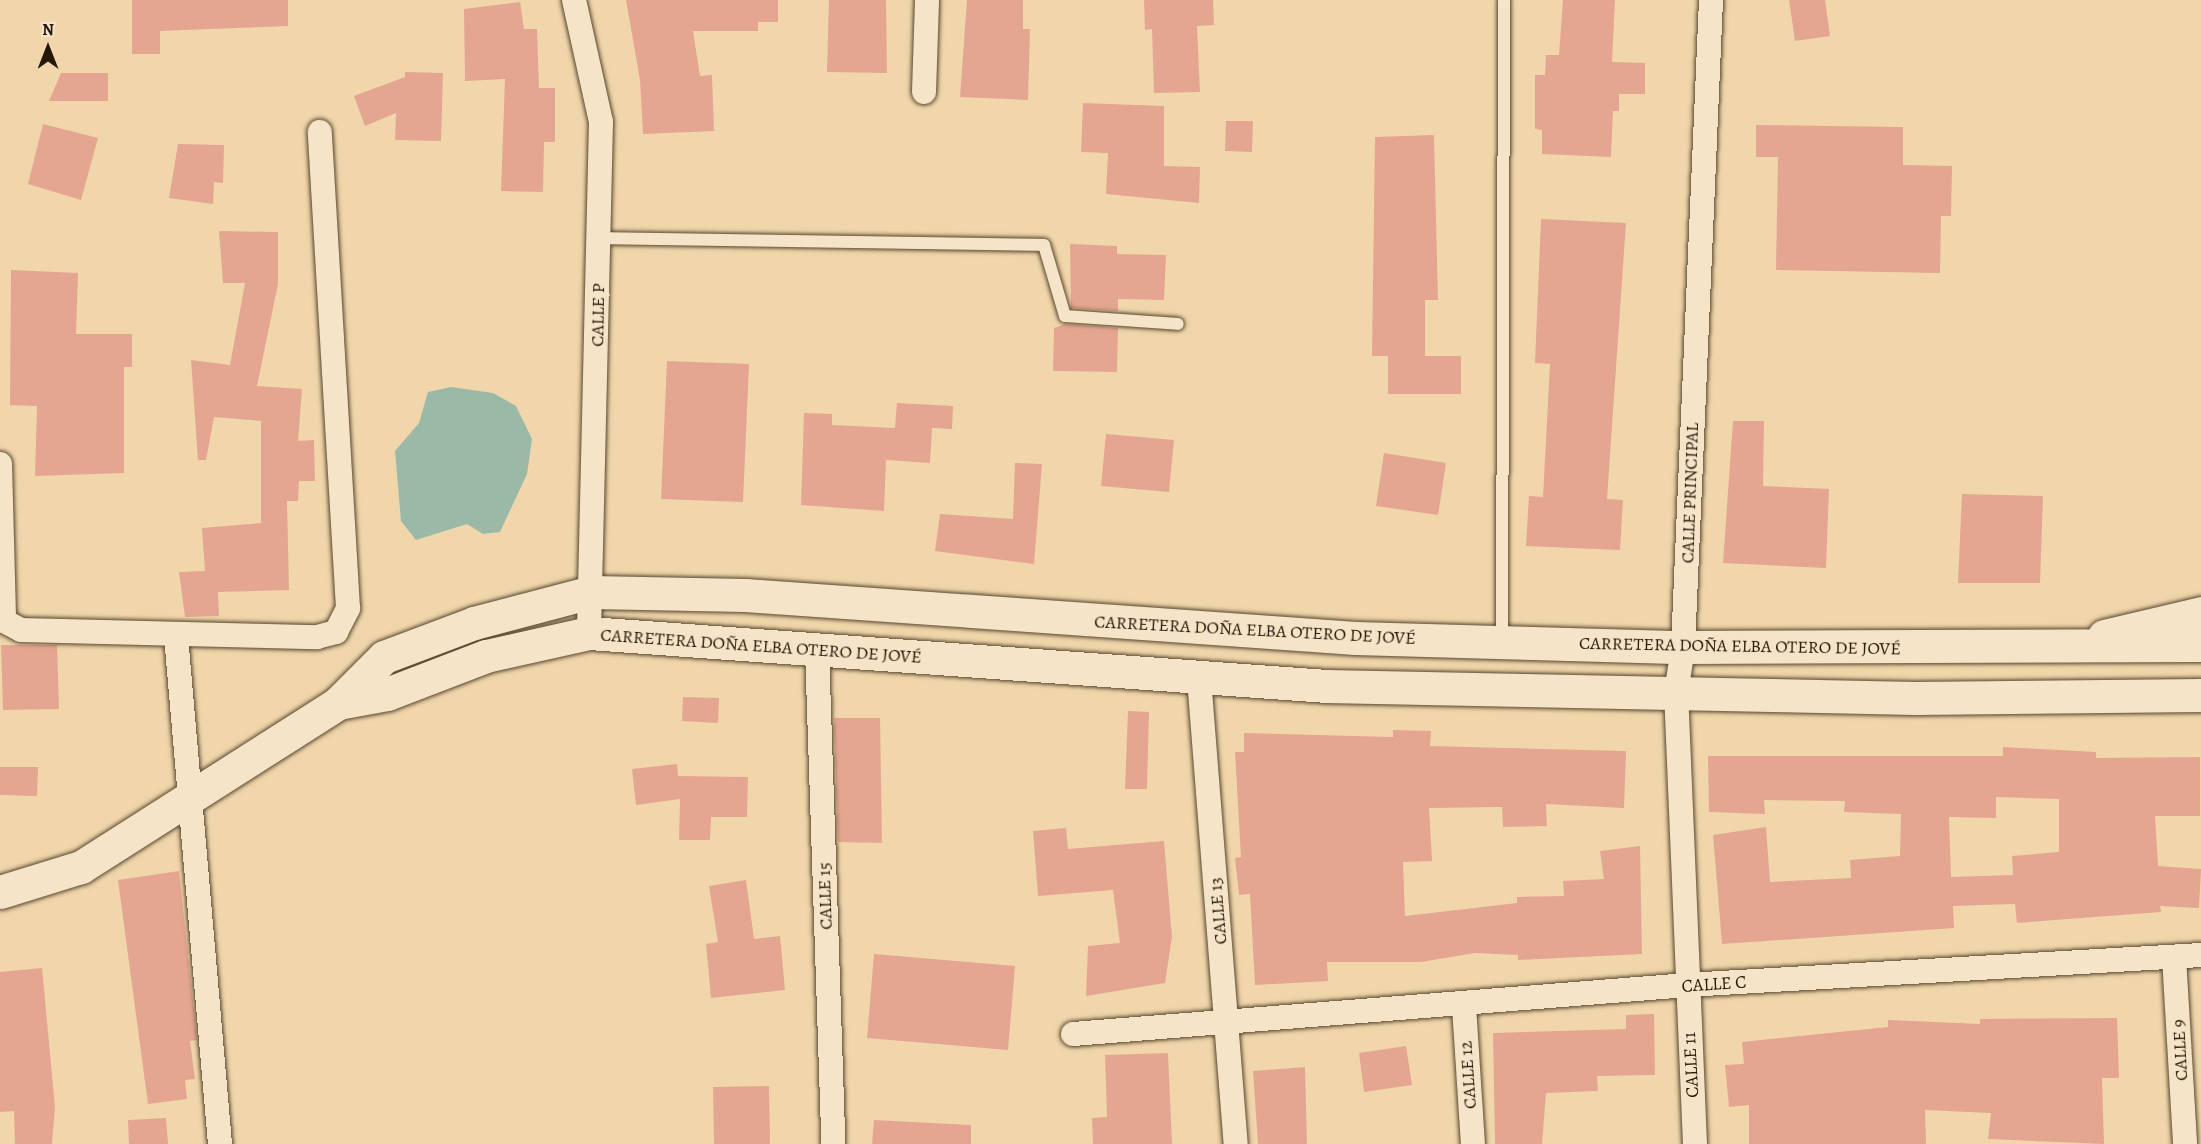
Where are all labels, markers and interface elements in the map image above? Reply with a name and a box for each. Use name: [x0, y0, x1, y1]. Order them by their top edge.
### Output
north arrow: [18, 18, 78, 78]
text: N: [42, 19, 54, 41]
street label: CALLE P: [587, 283, 609, 347]
street label: CALLE PRINCIPAL: [1677, 422, 1703, 564]
street label: CARRETERA DOÑA ELBA OTERO DE JOVÉ: [1094, 611, 1416, 649]
street label: CARRETERA DOÑA ELBA OTERO DE JOVÉ: [600, 624, 922, 668]
street label: CARRETERA DOÑA ELBA OTERO DE JOVÉ: [1579, 632, 1901, 660]
street label: CALLE 15: [813, 862, 837, 930]
street label: CALLE 13: [1204, 877, 1232, 945]
street label: CALLE C: [1681, 971, 1747, 997]
street label: CALLE 9: [2168, 1019, 2192, 1081]
street label: CALLE 11: [1678, 1032, 1704, 1098]
street label: CALLE 12: [1455, 1040, 1481, 1110]

